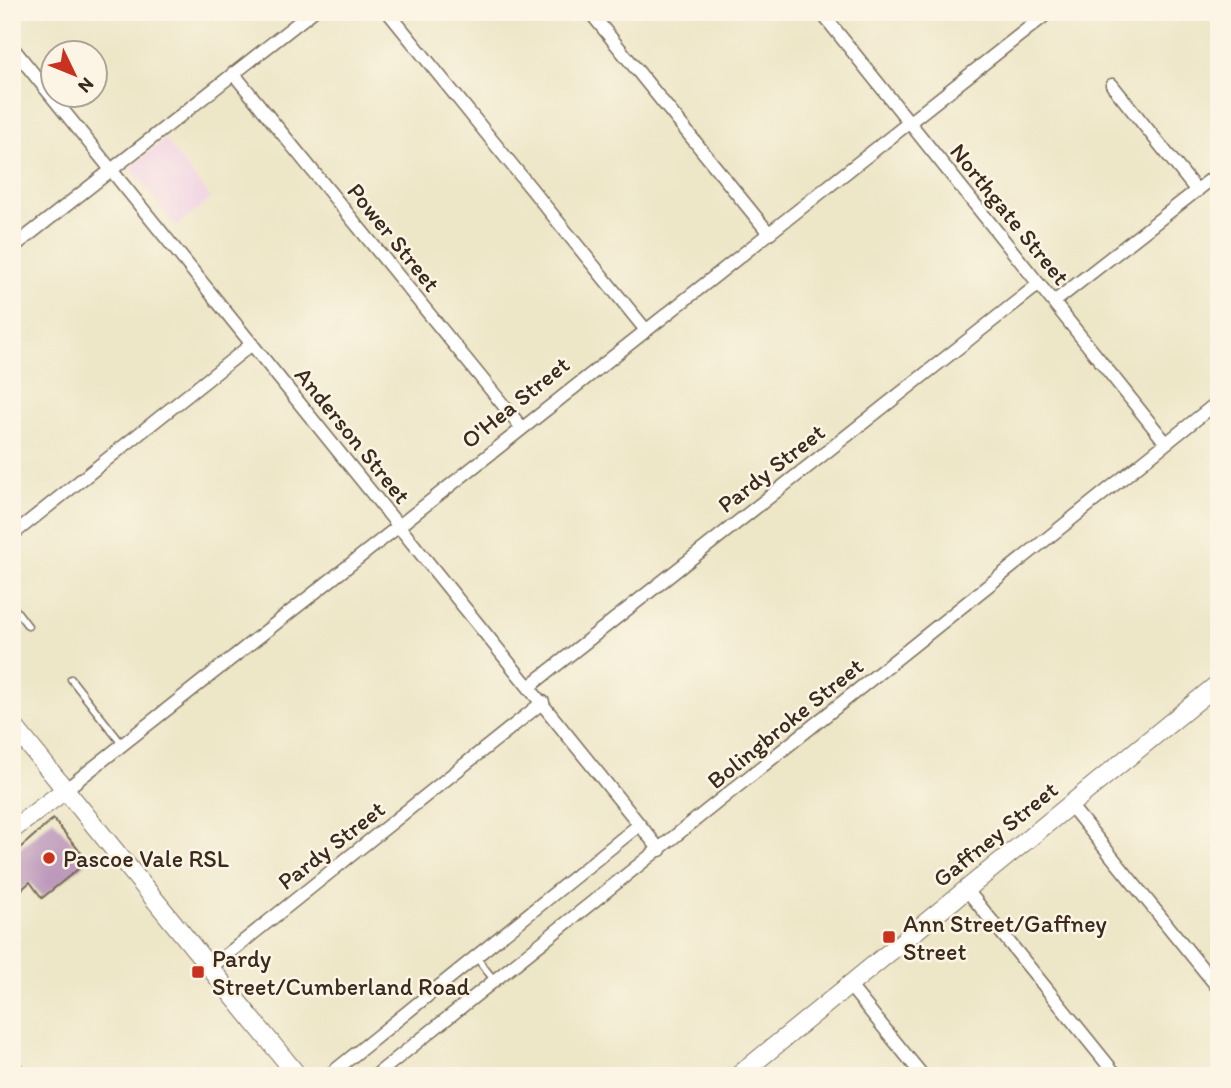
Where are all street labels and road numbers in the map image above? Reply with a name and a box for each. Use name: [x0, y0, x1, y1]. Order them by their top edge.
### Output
street label: Northgate Street: [944, 137, 1076, 291]
street label: Power Street: [341, 177, 447, 297]
street label: O'Hea Street: [455, 350, 575, 454]
street label: Anderson Street: [289, 361, 417, 509]
street label: Pardy Street: [712, 417, 830, 519]
street label: Bolingbroke Street: [701, 651, 869, 795]
street label: Gaffney Street: [927, 775, 1063, 893]
street label: Pardy Street: [272, 794, 390, 896]

